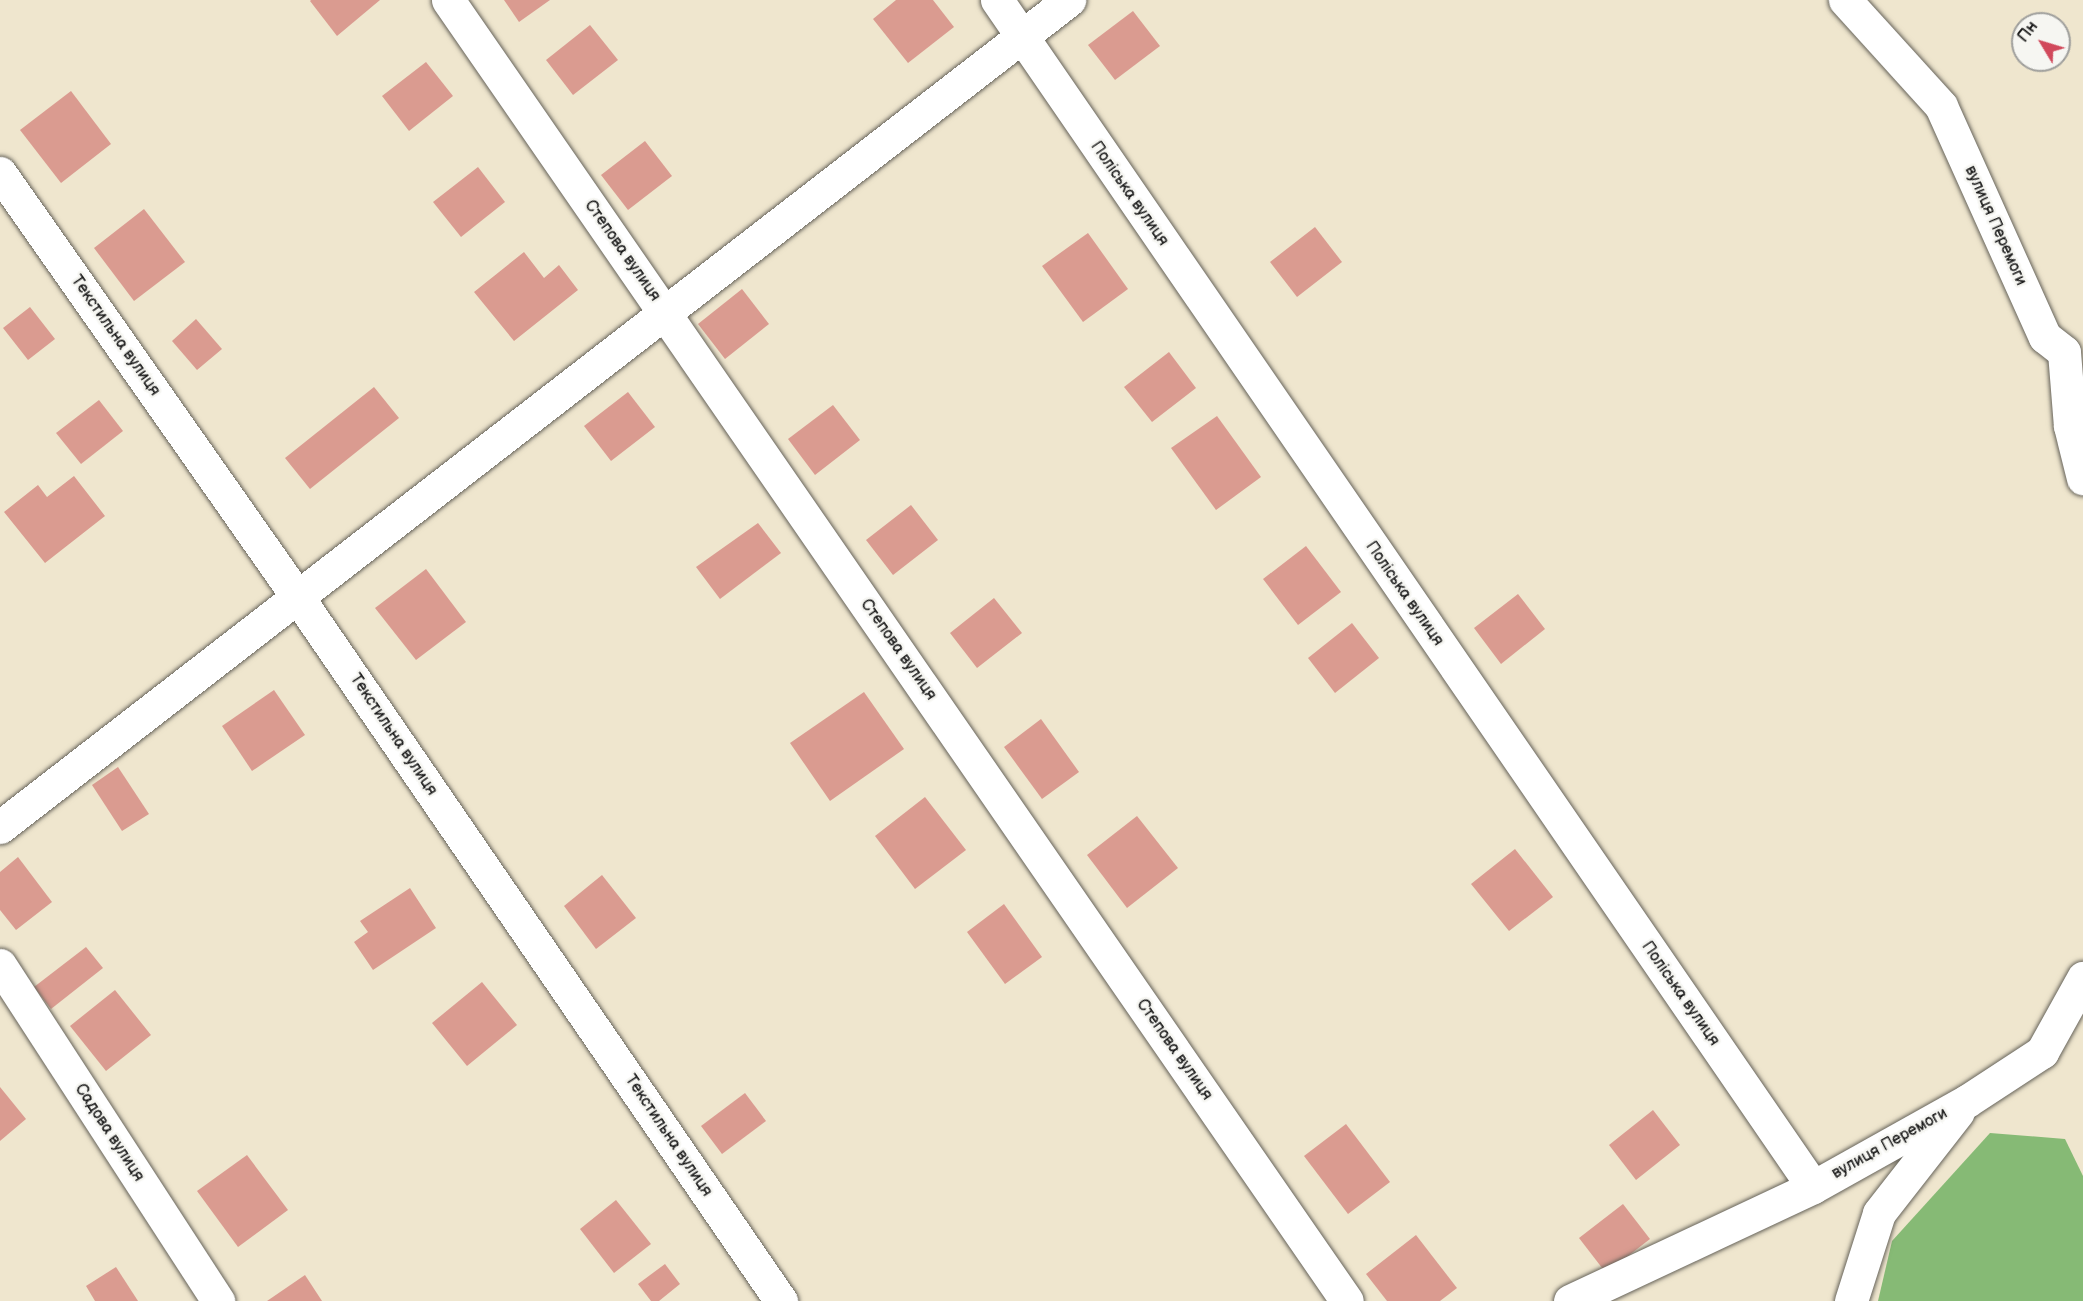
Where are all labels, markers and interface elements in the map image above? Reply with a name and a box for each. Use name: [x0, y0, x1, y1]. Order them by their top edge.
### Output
north arrow: [2011, 12, 2071, 72]
text: Пн: [2014, 18, 2042, 46]
street label: Поліська вулиця: [1086, 138, 1172, 250]
street label: вулиця Перемоги: [1960, 163, 2030, 289]
street label: Степова вулиця: [580, 197, 664, 305]
street label: Текстильна вулиця: [66, 272, 164, 400]
street label: Поліська вулиця: [1361, 538, 1447, 650]
street label: Степова вулиця: [856, 596, 940, 704]
street label: Текстильна вулиця: [345, 671, 441, 799]
street label: Поліська вулиця: [1637, 938, 1723, 1050]
street label: Степова вулиця: [1132, 996, 1216, 1104]
street label: Текстильна вулиця: [620, 1072, 716, 1200]
street label: Садова вулиця: [70, 1081, 148, 1185]
street label: вулиця Перемоги: [1829, 1104, 1951, 1184]

